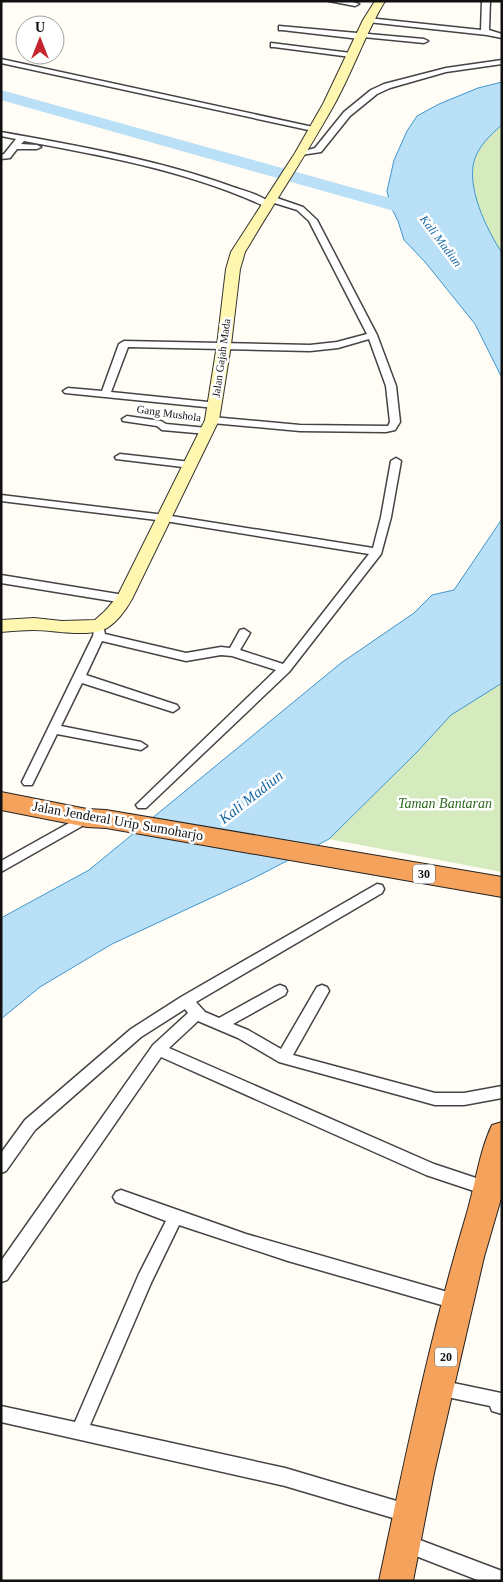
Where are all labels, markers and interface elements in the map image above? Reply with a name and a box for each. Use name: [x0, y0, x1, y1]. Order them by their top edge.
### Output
north arrow: [15, 15, 65, 65]
text: U: [35, 20, 45, 35]
water label: Kali Madiun: [416, 212, 465, 270]
street label: Jalan Gajah Mada: [210, 318, 232, 398]
street label: Gang Mushola: [136, 403, 202, 423]
water label: Kali Madiun: [215, 767, 286, 827]
park label: Taman Bantaran: [398, 796, 492, 811]
street label: Jalan Jenderal Urip Sumoharjo: [32, 799, 204, 843]
road number: 30: [413, 864, 435, 884]
road number: 20: [435, 1348, 457, 1366]

